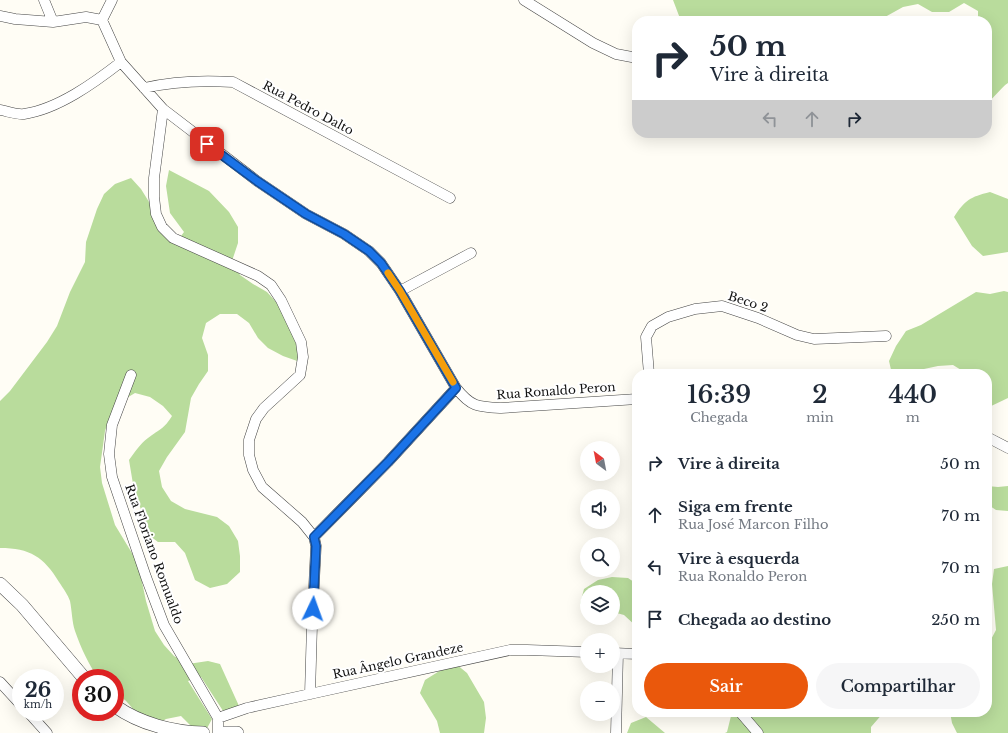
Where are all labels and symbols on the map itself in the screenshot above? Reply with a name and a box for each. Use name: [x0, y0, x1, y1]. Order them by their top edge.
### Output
street label: Rua Pedro Dalto: [260, 77, 356, 138]
pin: [190, 127, 224, 161]
street label: Beco 2: [726, 288, 770, 315]
street label: Rua Ronaldo Peron: [496, 379, 616, 402]
north arrow: [580, 441, 620, 481]
street label: Rua Floriano Romualdo: [122, 482, 187, 626]
position arrow: [292, 588, 334, 630]
street label: Rua Ângelo Grandeze: [331, 638, 465, 682]
speed limit sign: 30: [72, 669, 124, 721]

